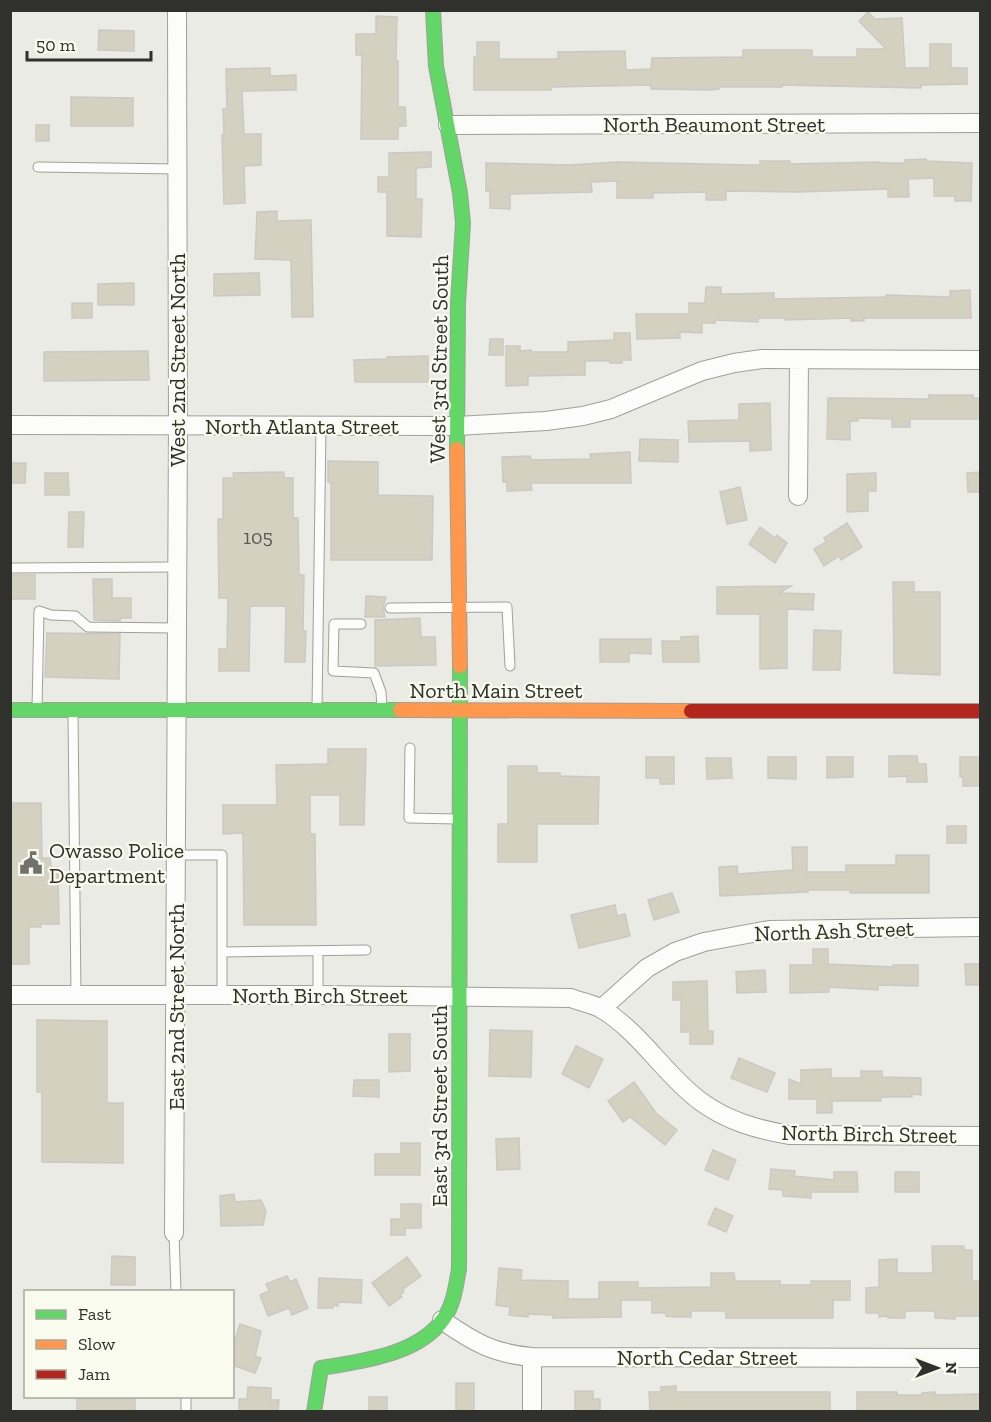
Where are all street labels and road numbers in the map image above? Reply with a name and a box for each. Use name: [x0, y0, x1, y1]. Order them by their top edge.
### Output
street label: North Beaumont Street: [603, 111, 826, 138]
street label: West 2nd Street North: [164, 253, 191, 467]
street label: West 3rd Street South: [424, 254, 454, 463]
street label: North Atlanta Street: [205, 413, 400, 440]
street label: North Main Street: [409, 677, 583, 704]
street label: East 2nd Street North: [163, 903, 190, 1111]
street label: North Ash Street: [754, 915, 915, 947]
street label: North Birch Street: [232, 982, 409, 1009]
street label: East 3rd Street South: [426, 1004, 453, 1207]
street label: North Birch Street: [781, 1119, 958, 1149]
street label: North Cedar Street: [617, 1344, 798, 1371]

